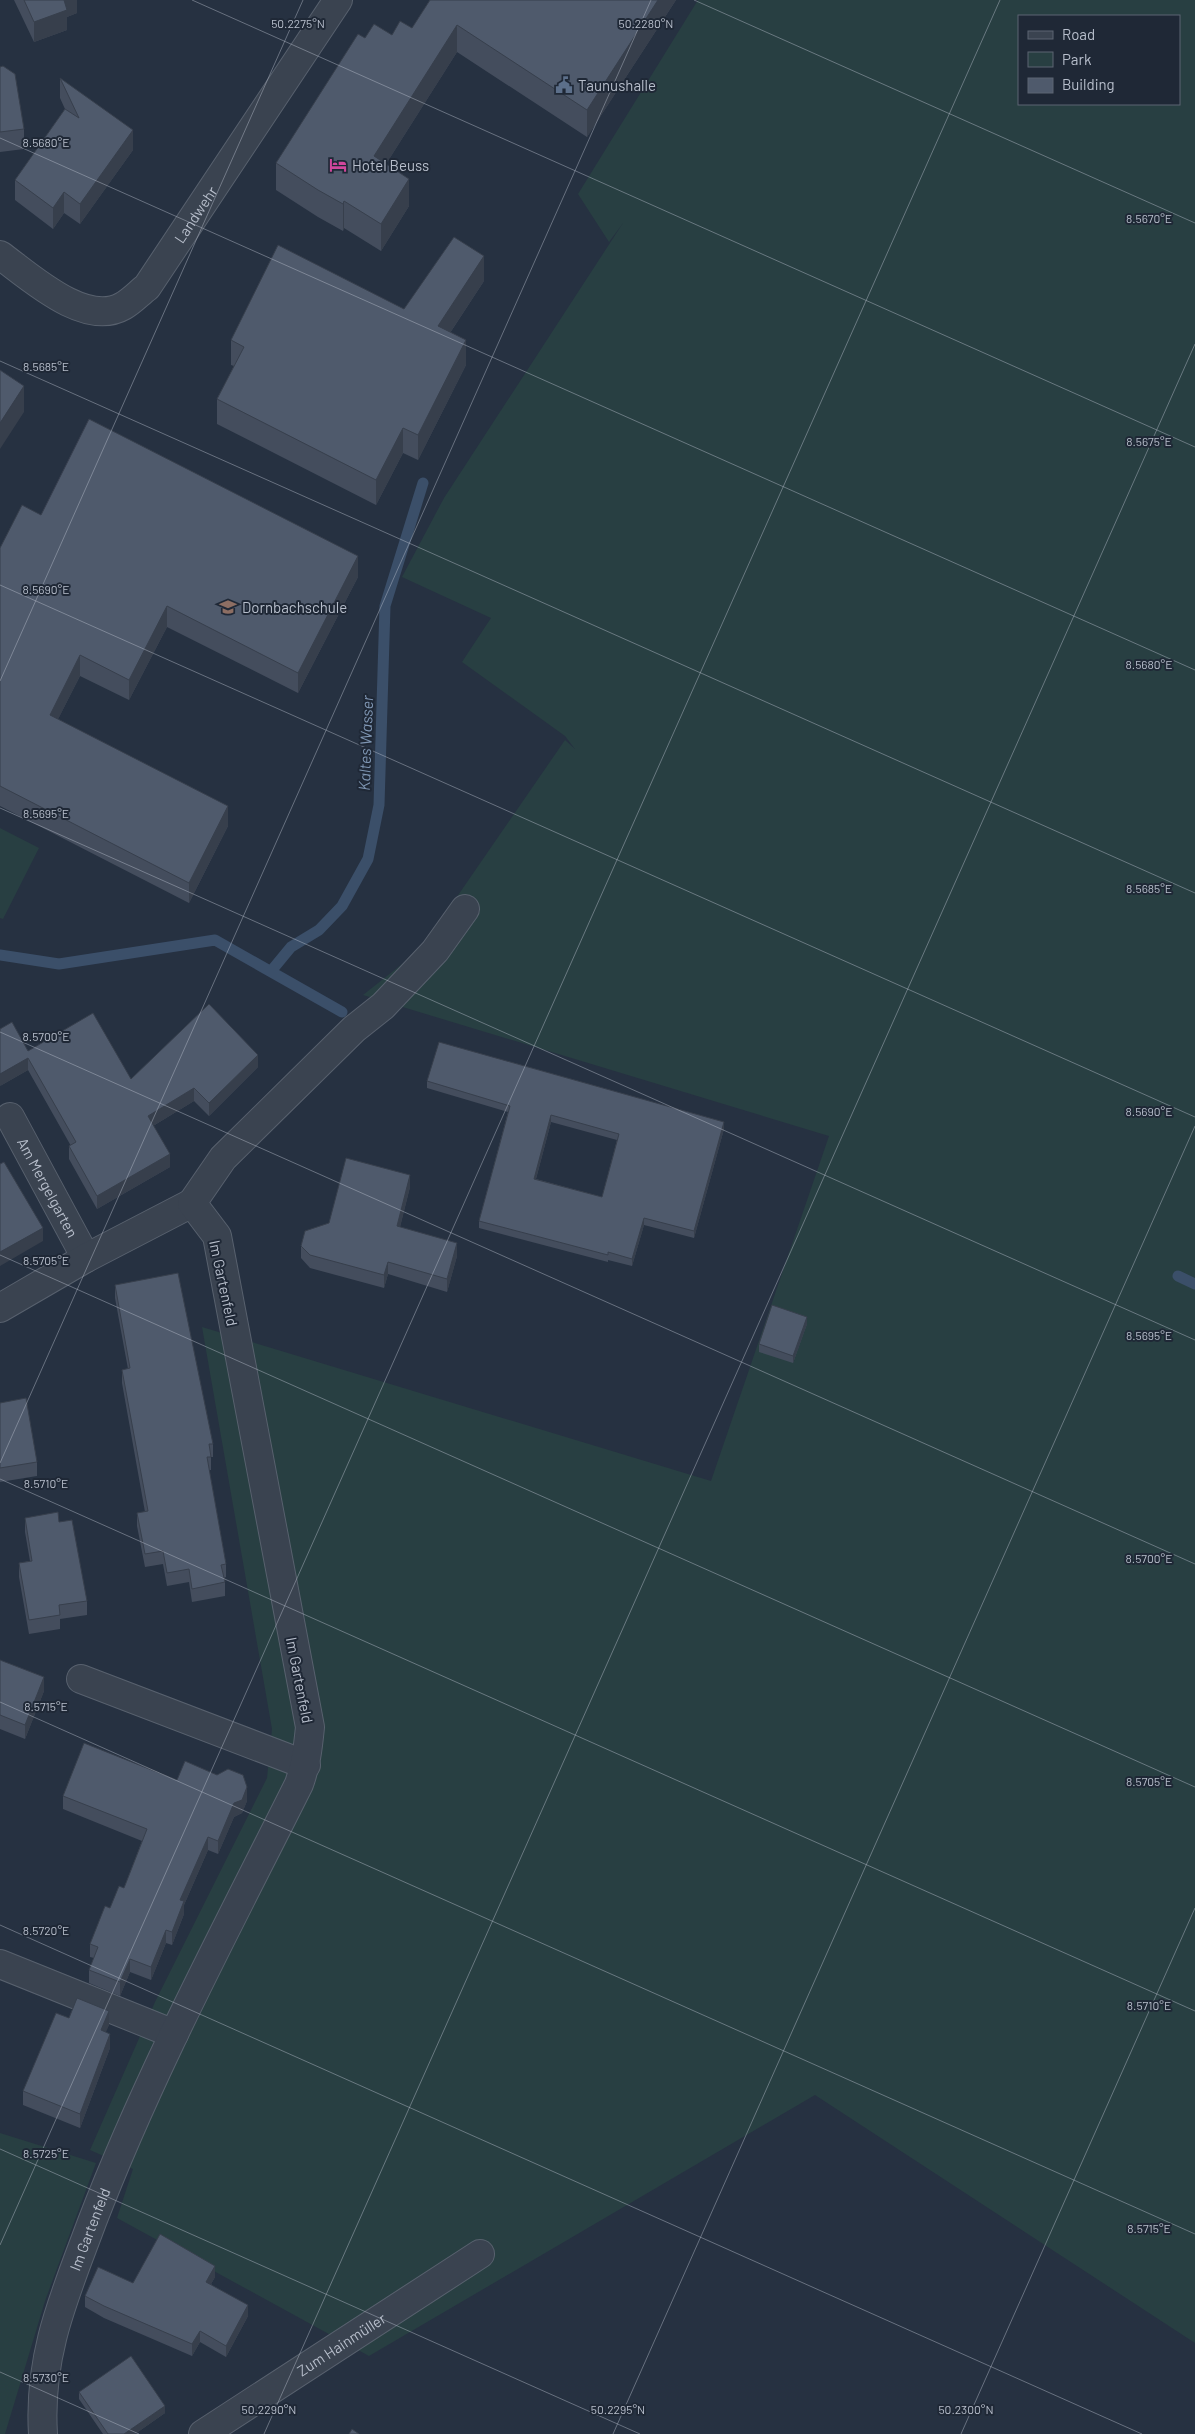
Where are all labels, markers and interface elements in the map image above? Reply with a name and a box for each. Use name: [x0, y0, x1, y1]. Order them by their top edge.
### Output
legend: [1018, 15, 1180, 105]
text: 50.2275°N: [271, 16, 325, 30]
text: 50.2280°N: [619, 16, 673, 30]
text: Road: [1062, 25, 1095, 43]
text: Park: [1062, 50, 1092, 68]
public building icon: Taunushalle: [554, 75, 574, 95]
text: Building: [1062, 75, 1115, 93]
place label: Taunushalle: [578, 76, 656, 94]
text: 8.5680°E: [23, 135, 69, 149]
hotel icon: Hotel Beuss: [328, 155, 348, 175]
place label: Hotel Beuss: [352, 156, 429, 174]
street label: Landwehr: [170, 182, 221, 246]
text: 8.5670°E: [1126, 211, 1172, 225]
text: 8.5685°E: [23, 359, 69, 373]
text: 8.5675°E: [1126, 434, 1172, 448]
text: 8.5690°E: [23, 582, 69, 596]
school or university icon: Dornbachschule: [218, 597, 238, 617]
place label: Dornbachschule: [242, 598, 347, 616]
text: 8.5680°E: [1126, 657, 1172, 671]
water label: Kaltes Wasser: [354, 694, 376, 791]
text: 8.5695°E: [23, 806, 69, 820]
text: 8.5685°E: [1126, 881, 1172, 895]
text: 8.5700°E: [23, 1029, 69, 1043]
text: 8.5690°E: [1126, 1104, 1172, 1118]
street label: Am Mergelgarten: [14, 1134, 82, 1240]
street label: Im Gartenfeld: [206, 1238, 242, 1328]
text: 8.5705°E: [23, 1253, 69, 1267]
text: 8.5695°E: [1126, 1328, 1172, 1342]
text: 8.5710°E: [24, 1476, 68, 1490]
text: 8.5700°E: [1126, 1551, 1172, 1565]
street label: Im Gartenfeld: [283, 1635, 317, 1725]
text: 8.5715°E: [24, 1699, 68, 1713]
text: 8.5705°E: [1126, 1774, 1172, 1788]
text: 8.5720°E: [23, 1923, 69, 1937]
text: 8.5710°E: [1127, 1998, 1171, 2012]
text: 8.5725°E: [23, 2146, 69, 2160]
street label: Im Gartenfeld: [66, 2185, 114, 2273]
text: 8.5715°E: [1127, 2221, 1171, 2235]
street label: Zum Hainmüller: [294, 2308, 389, 2379]
text: 8.5730°E: [23, 2370, 69, 2384]
text: 50.2290°N: [242, 2402, 296, 2416]
text: 50.2295°N: [591, 2402, 645, 2416]
text: 50.2300°N: [938, 2402, 994, 2416]

